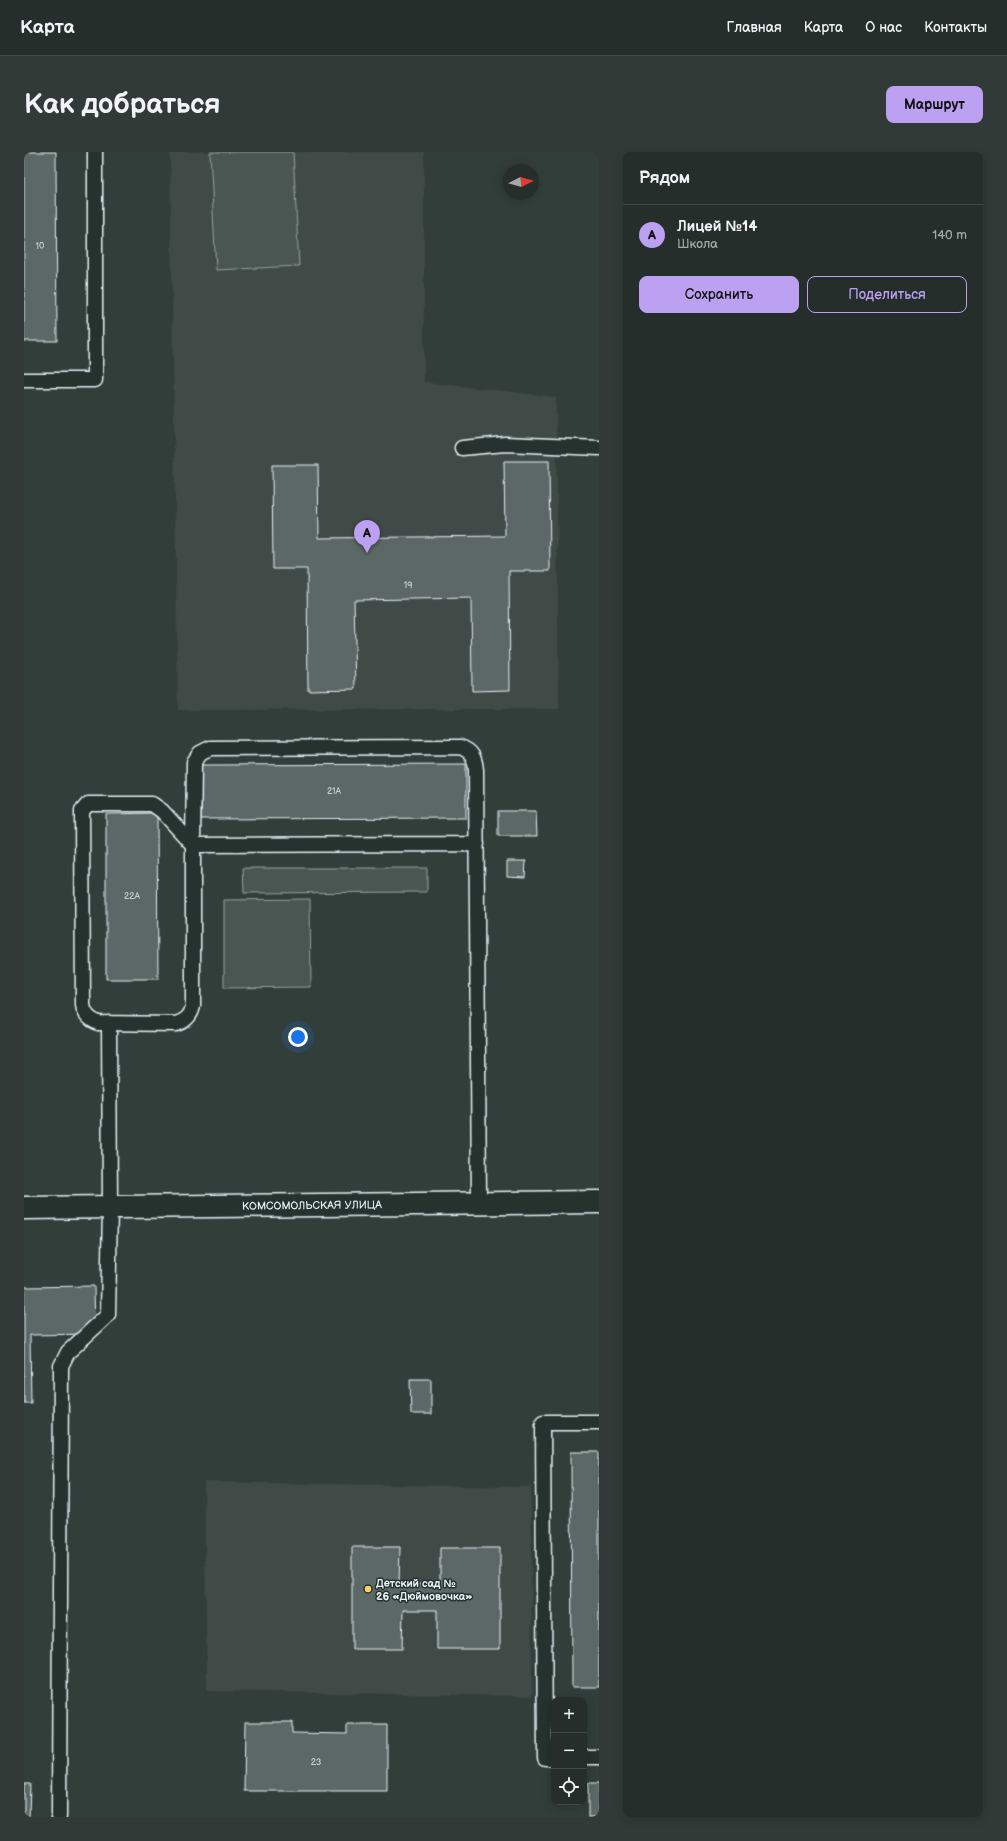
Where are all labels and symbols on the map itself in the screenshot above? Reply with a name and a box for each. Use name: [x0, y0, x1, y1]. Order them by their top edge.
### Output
north arrow: [503, 164, 539, 200]
house number: 10: [36, 241, 44, 252]
pin: A: [354, 520, 380, 553]
house number: 19: [404, 580, 412, 591]
house number: 21А: [327, 786, 342, 797]
house number: 22А: [124, 891, 141, 902]
your location: [288, 1027, 308, 1047]
street label: КОМСОМОЛЬСКАЯ УЛИЦА: [242, 1198, 382, 1212]
place label: Детский сад № 26 «Дюймовочка»: [376, 1577, 472, 1603]
marker: Детский сад № 26 «Дюймовочка»: [363, 1584, 373, 1594]
house number: 23: [311, 1757, 322, 1768]

